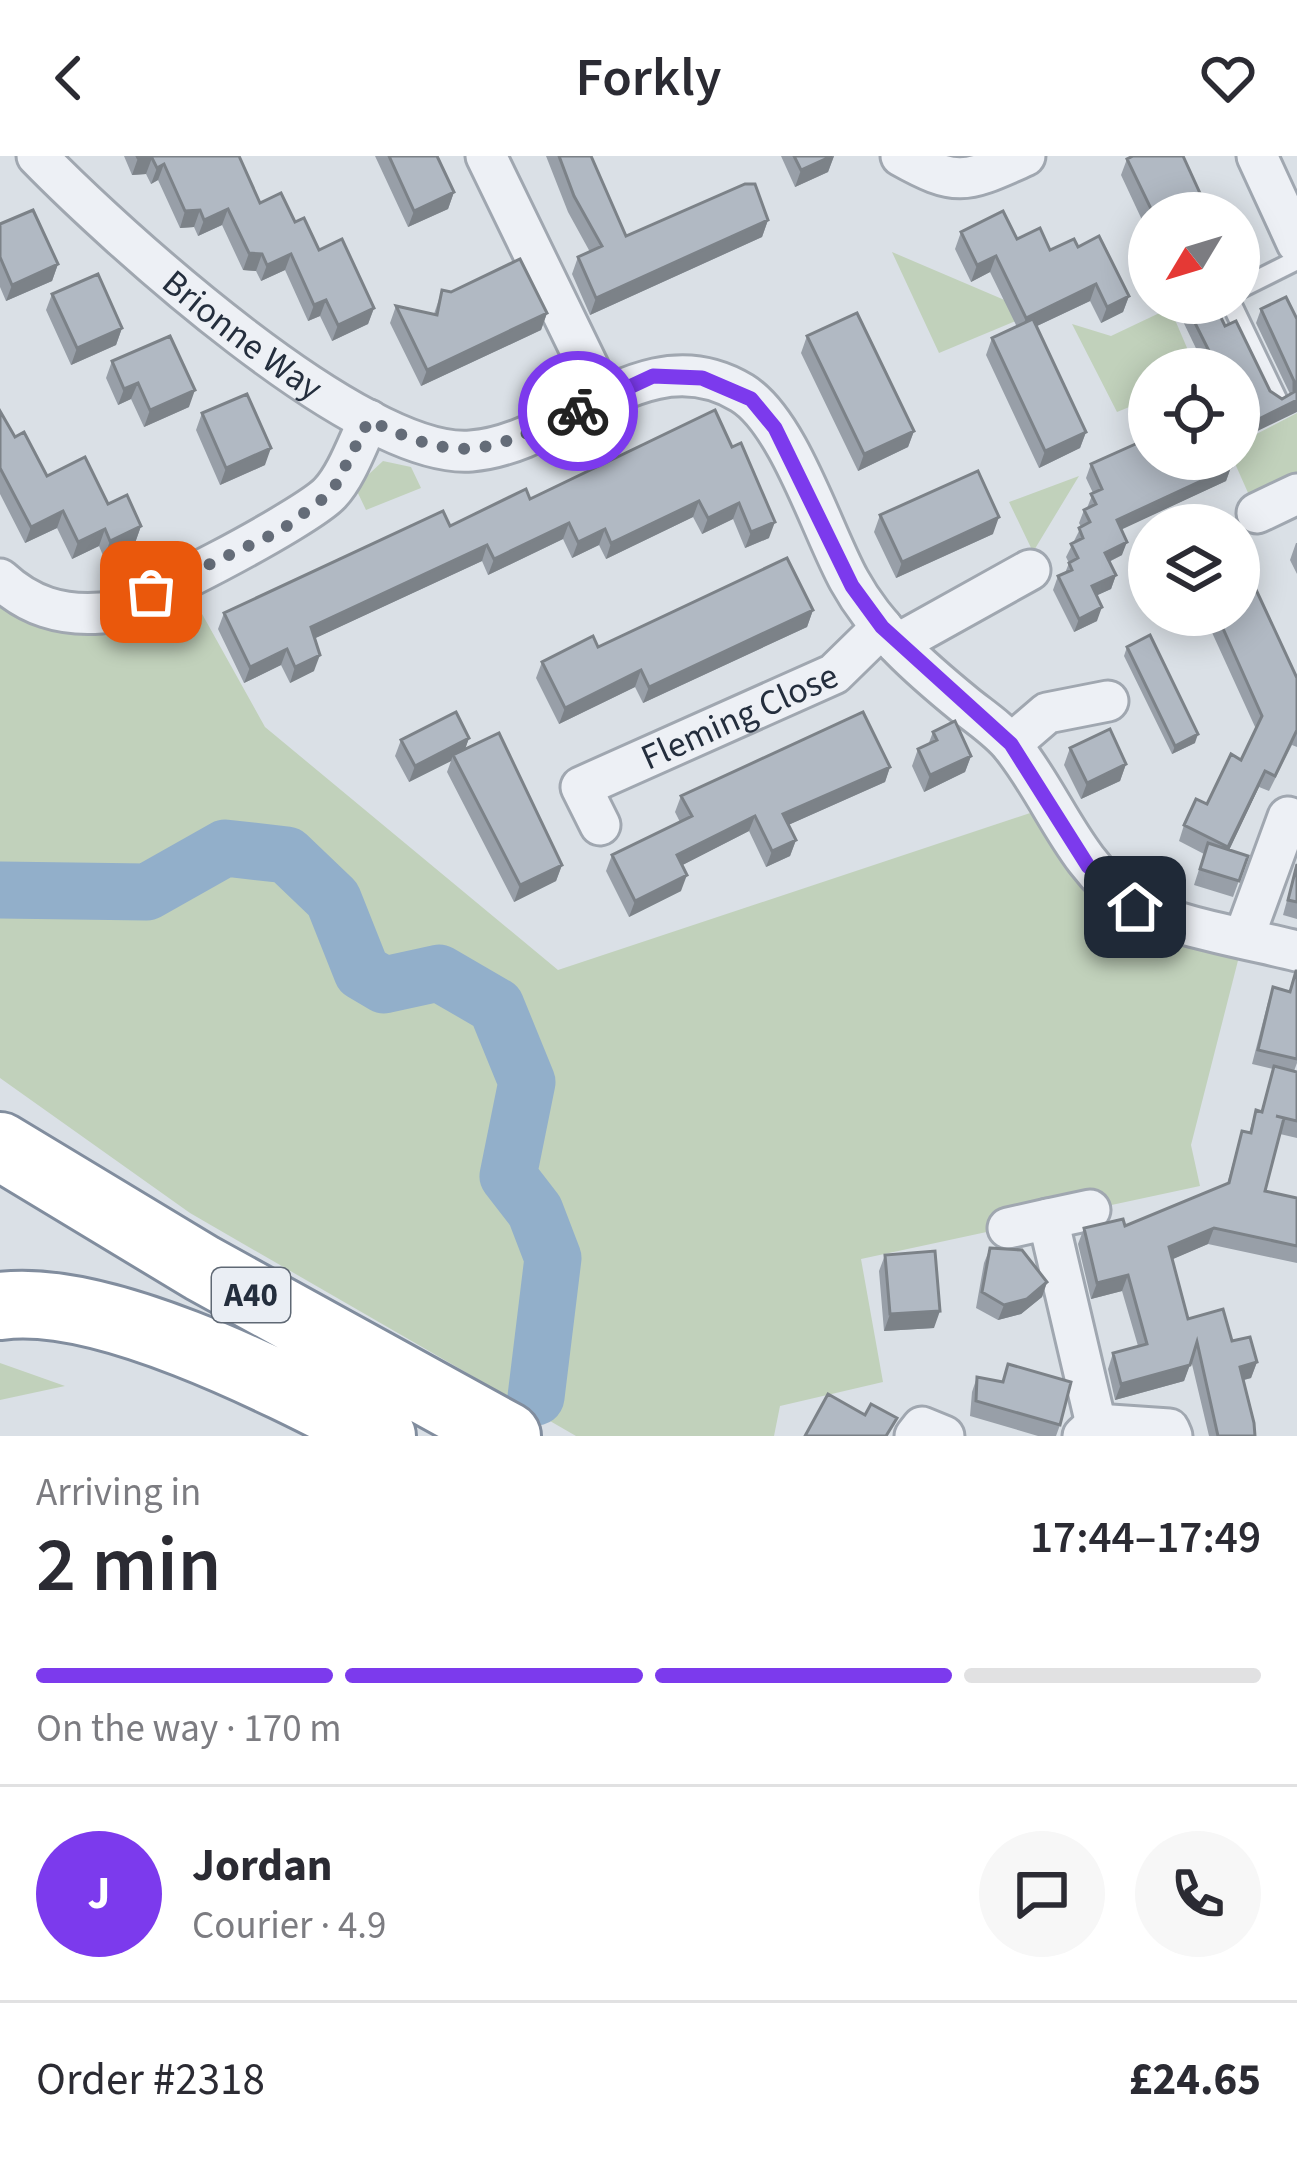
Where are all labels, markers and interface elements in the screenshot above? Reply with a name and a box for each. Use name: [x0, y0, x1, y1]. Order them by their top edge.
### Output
text: Forkly: [575, 40, 722, 117]
icon: back: [36, 45, 102, 111]
icon: heart: [1195, 45, 1261, 111]
north arrow: [1128, 192, 1260, 324]
map controls: [1128, 192, 1260, 636]
street label: Brionne Way: [151, 258, 333, 413]
button: locate: [1128, 348, 1260, 480]
courier: [518, 351, 638, 471]
icon: bike: [545, 378, 611, 444]
button: layers: [1128, 504, 1260, 636]
pin: [100, 541, 202, 643]
icon: bag: [118, 559, 184, 625]
street label: Fleming Close: [633, 650, 846, 782]
pin: [1084, 856, 1186, 958]
icon: home: [1102, 874, 1168, 940]
road number: A40: [212, 1268, 290, 1322]
text: Arriving in: [36, 1465, 201, 1521]
text: 17:44–17:49: [1030, 1506, 1261, 1570]
text: 2 min: [36, 1510, 221, 1621]
text: On the way · 170 m: [36, 1701, 342, 1757]
button: chat: [979, 1831, 1105, 1957]
button: phone: [1135, 1831, 1261, 1957]
text: Jordan: [192, 1834, 333, 1898]
text: J: [88, 1862, 110, 1926]
text: Courier · 4.9: [192, 1898, 386, 1954]
text: Order #2318: [36, 2048, 265, 2112]
text: £24.65: [1129, 2048, 1261, 2112]

